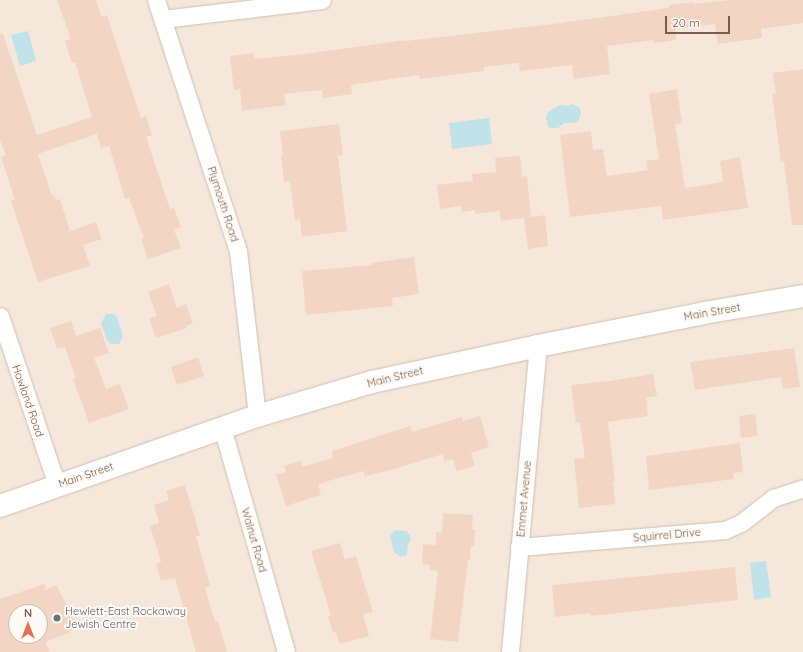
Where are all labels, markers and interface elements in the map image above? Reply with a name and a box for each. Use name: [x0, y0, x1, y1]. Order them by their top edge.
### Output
scale bar: [667, 8, 732, 34]
text: 20 m: [672, 15, 700, 30]
street label: Plymouth Road: [205, 165, 241, 243]
street label: Main Street: [683, 301, 741, 323]
street label: Howland Road: [9, 363, 47, 439]
street label: Main Street: [365, 364, 425, 390]
street label: Main Street: [57, 459, 115, 491]
street label: Emmet Avenue: [514, 460, 534, 538]
street label: Walnut Road: [239, 506, 269, 574]
street label: Squirrel Drive: [633, 525, 701, 545]
north arrow: [8, 604, 48, 644]
place label: Hewlett-East Rockaway Jewish Centre: [65, 605, 186, 631]
text: N: [24, 606, 32, 620]
marker: Hewlett-East Rockaway Jewish Centre: [52, 613, 62, 623]

